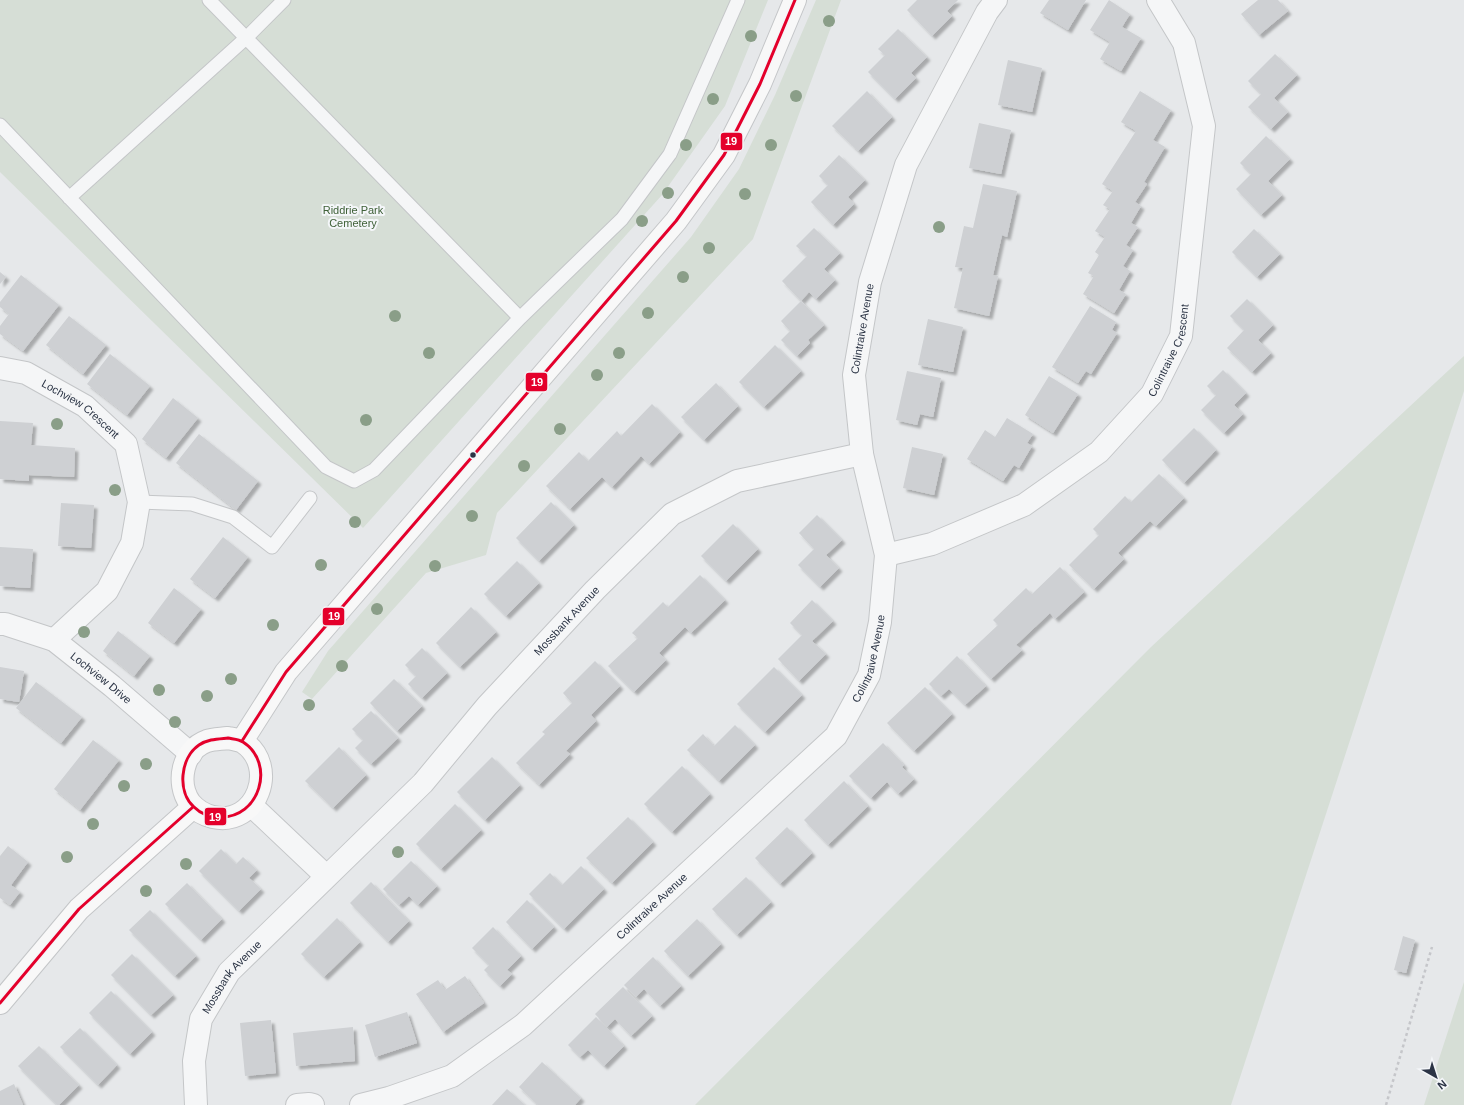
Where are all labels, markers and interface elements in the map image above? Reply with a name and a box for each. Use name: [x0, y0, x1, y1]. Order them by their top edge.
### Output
line badge: 19: [720, 132, 743, 151]
text: 19: [725, 135, 737, 147]
park label: Riddrie Park Cemetery: [323, 204, 384, 229]
street label: Colintraive Avenue: [848, 283, 876, 375]
street label: Colintraive Crescent: [1146, 303, 1190, 399]
line badge: 19: [525, 372, 548, 392]
text: 19: [531, 376, 543, 388]
street label: Lochview Crescent: [40, 377, 122, 441]
unlabelled marker: [468, 450, 478, 460]
street label: Mossbank Avenue: [532, 584, 601, 658]
line badge: 19: [322, 607, 345, 626]
text: 19: [328, 610, 340, 622]
street label: Colintraive Avenue: [849, 614, 887, 704]
street label: Lochview Drive: [68, 650, 134, 706]
line badge: 19: [204, 807, 227, 826]
text: 19: [209, 811, 221, 823]
street label: Colintraive Avenue: [614, 871, 689, 942]
street label: Mossbank Avenue: [200, 938, 264, 1016]
north arrow: [1416, 1057, 1456, 1097]
text: N: [1435, 1078, 1449, 1092]

